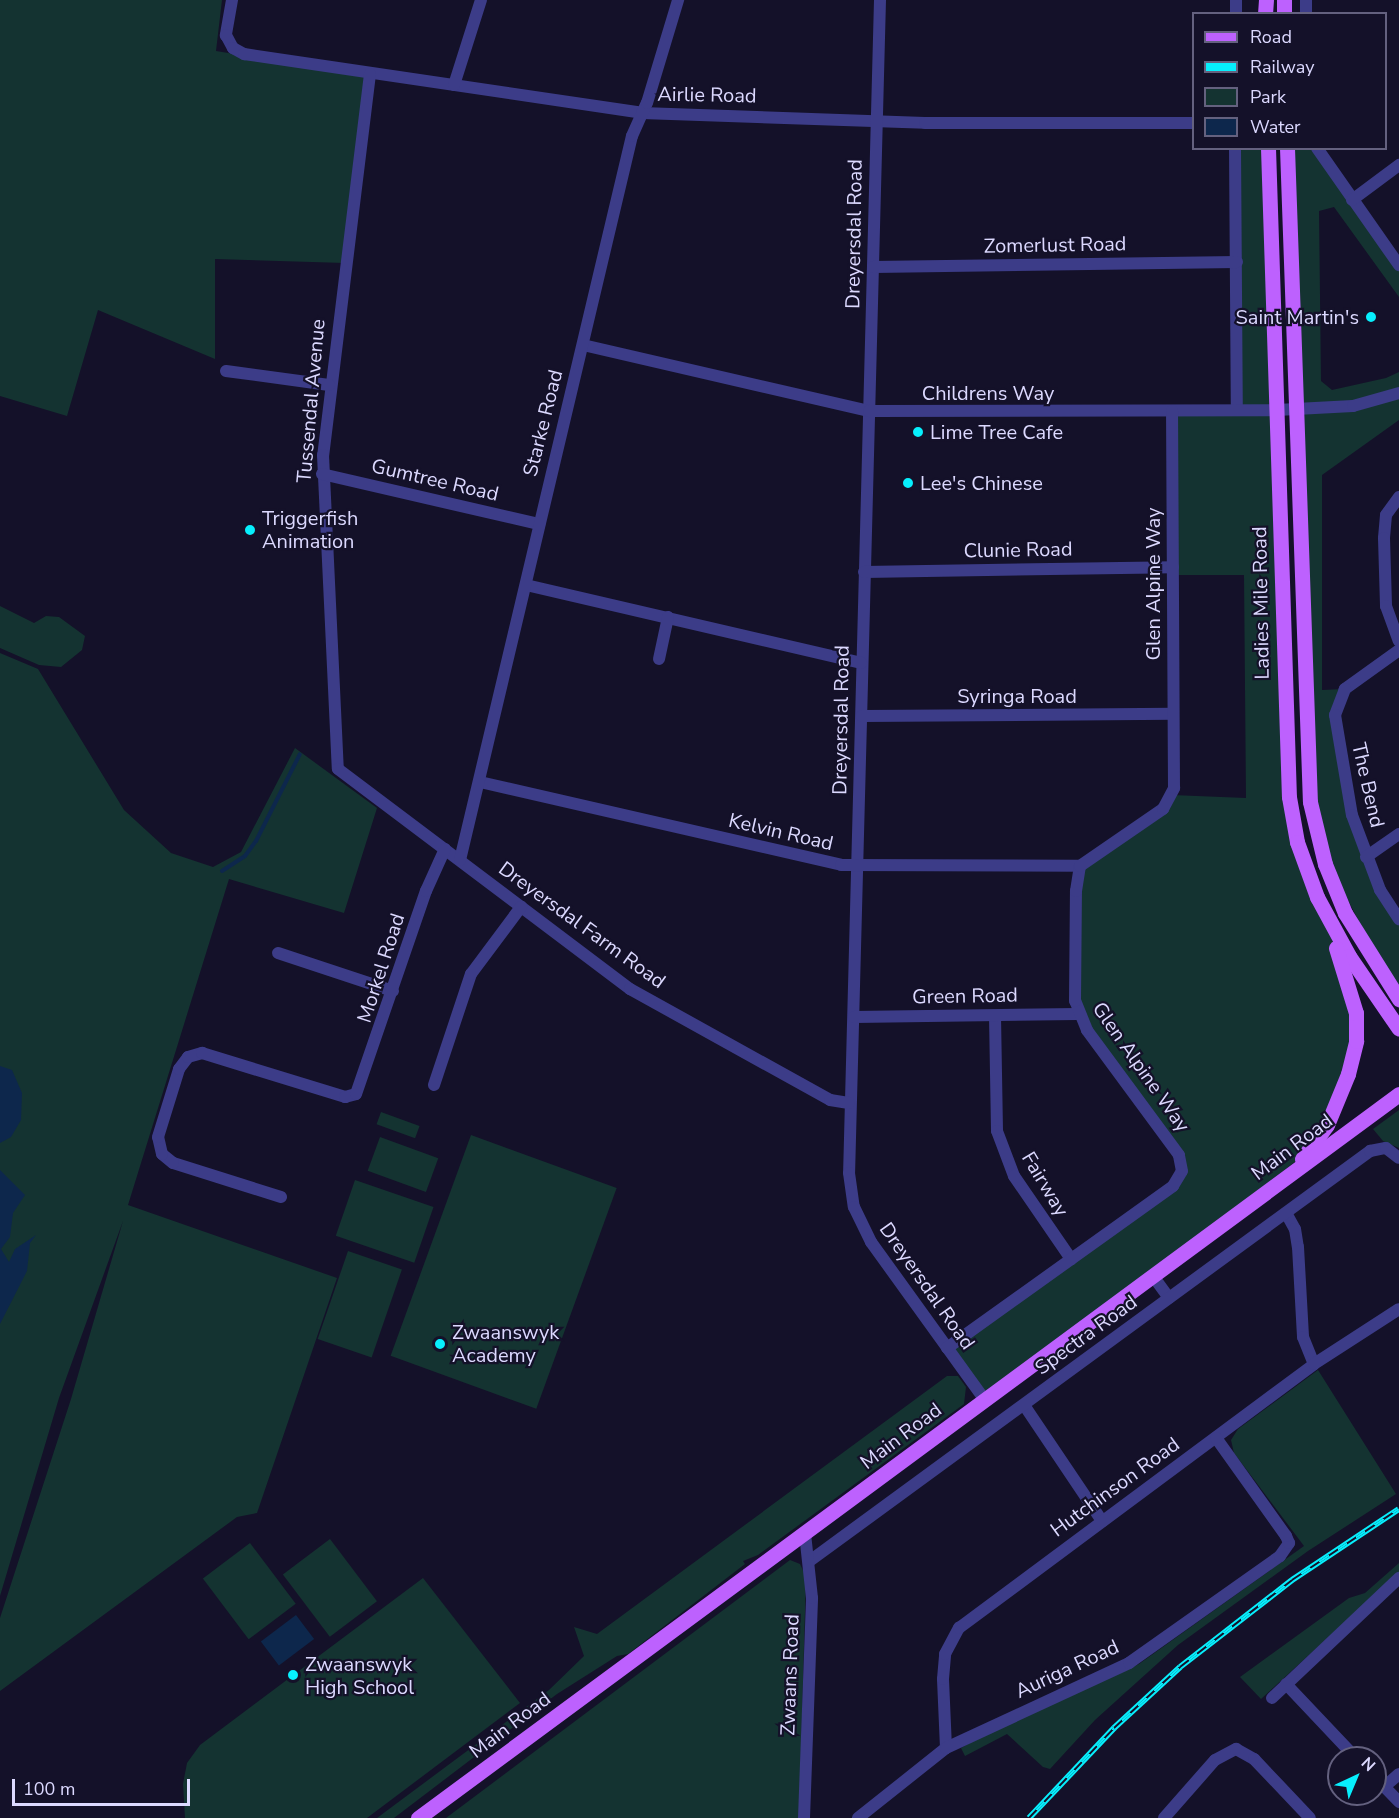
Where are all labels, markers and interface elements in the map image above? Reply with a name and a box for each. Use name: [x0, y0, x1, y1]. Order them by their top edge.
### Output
legend: [1192, 12, 1387, 150]
text: Road: [1250, 25, 1292, 49]
text: Railway: [1250, 55, 1315, 79]
street label: Airlie Road: [657, 82, 757, 108]
text: Park: [1250, 85, 1286, 109]
text: Water: [1250, 115, 1301, 139]
street label: Dreyersdal Road: [841, 159, 867, 309]
street label: Zomerlust Road: [983, 232, 1127, 258]
place label: Saint Martin's: [1236, 305, 1359, 329]
marker: Saint Martin's: [1364, 310, 1378, 324]
street label: Tussendal Avenue: [292, 318, 330, 484]
street label: Starke Road: [518, 367, 568, 479]
street label: Childrens Way: [922, 381, 1054, 405]
place label: Lime Tree Cafe: [930, 420, 1063, 444]
marker: Lime Tree Cafe: [911, 425, 925, 439]
street label: Gumtree Road: [369, 454, 501, 506]
place label: Lee's Chinese: [920, 471, 1043, 495]
marker: Lee's Chinese: [901, 476, 915, 490]
place label: Triggerfish Animation: [262, 506, 358, 553]
street label: Glen Alpine Way: [1141, 507, 1165, 661]
marker: Triggerfish Animation: [243, 523, 257, 537]
street label: Ladies Mile Road: [1248, 526, 1274, 680]
street label: Clunie Road: [963, 537, 1073, 563]
street label: Dreyersdal Road: [828, 645, 854, 795]
street label: Syringa Road: [957, 684, 1077, 708]
street label: The Bend: [1347, 740, 1389, 830]
street label: Kelvin Road: [726, 808, 836, 856]
street label: Dreyersdal Farm Road: [494, 856, 670, 994]
street label: Morkel Road: [352, 910, 410, 1026]
street label: Green Road: [912, 983, 1018, 1009]
street label: Glen Alpine Way: [1087, 997, 1195, 1137]
street label: Main Road: [1247, 1109, 1337, 1185]
street label: Fairway: [1016, 1147, 1074, 1221]
street label: Dreyersdal Road: [874, 1218, 980, 1354]
street label: Spectra Road: [1030, 1290, 1142, 1380]
place label: Zwaanswyk Academy: [452, 1320, 559, 1367]
marker: Zwaanswyk Academy: [433, 1337, 447, 1351]
street label: Main Road: [856, 1398, 946, 1474]
street label: Hutchinson Road: [1046, 1432, 1184, 1542]
street label: Zwaans Road: [776, 1614, 804, 1736]
street label: Auriga Road: [1011, 1635, 1123, 1703]
place label: Zwaanswyk High School: [305, 1652, 414, 1699]
marker: Zwaanswyk High School: [286, 1668, 300, 1682]
street label: Main Road: [465, 1687, 555, 1763]
north arrow: [1327, 1746, 1387, 1806]
text: N: [1356, 1752, 1380, 1777]
scale bar: [15, 1767, 194, 1805]
text: 100 m: [23, 1777, 75, 1801]

